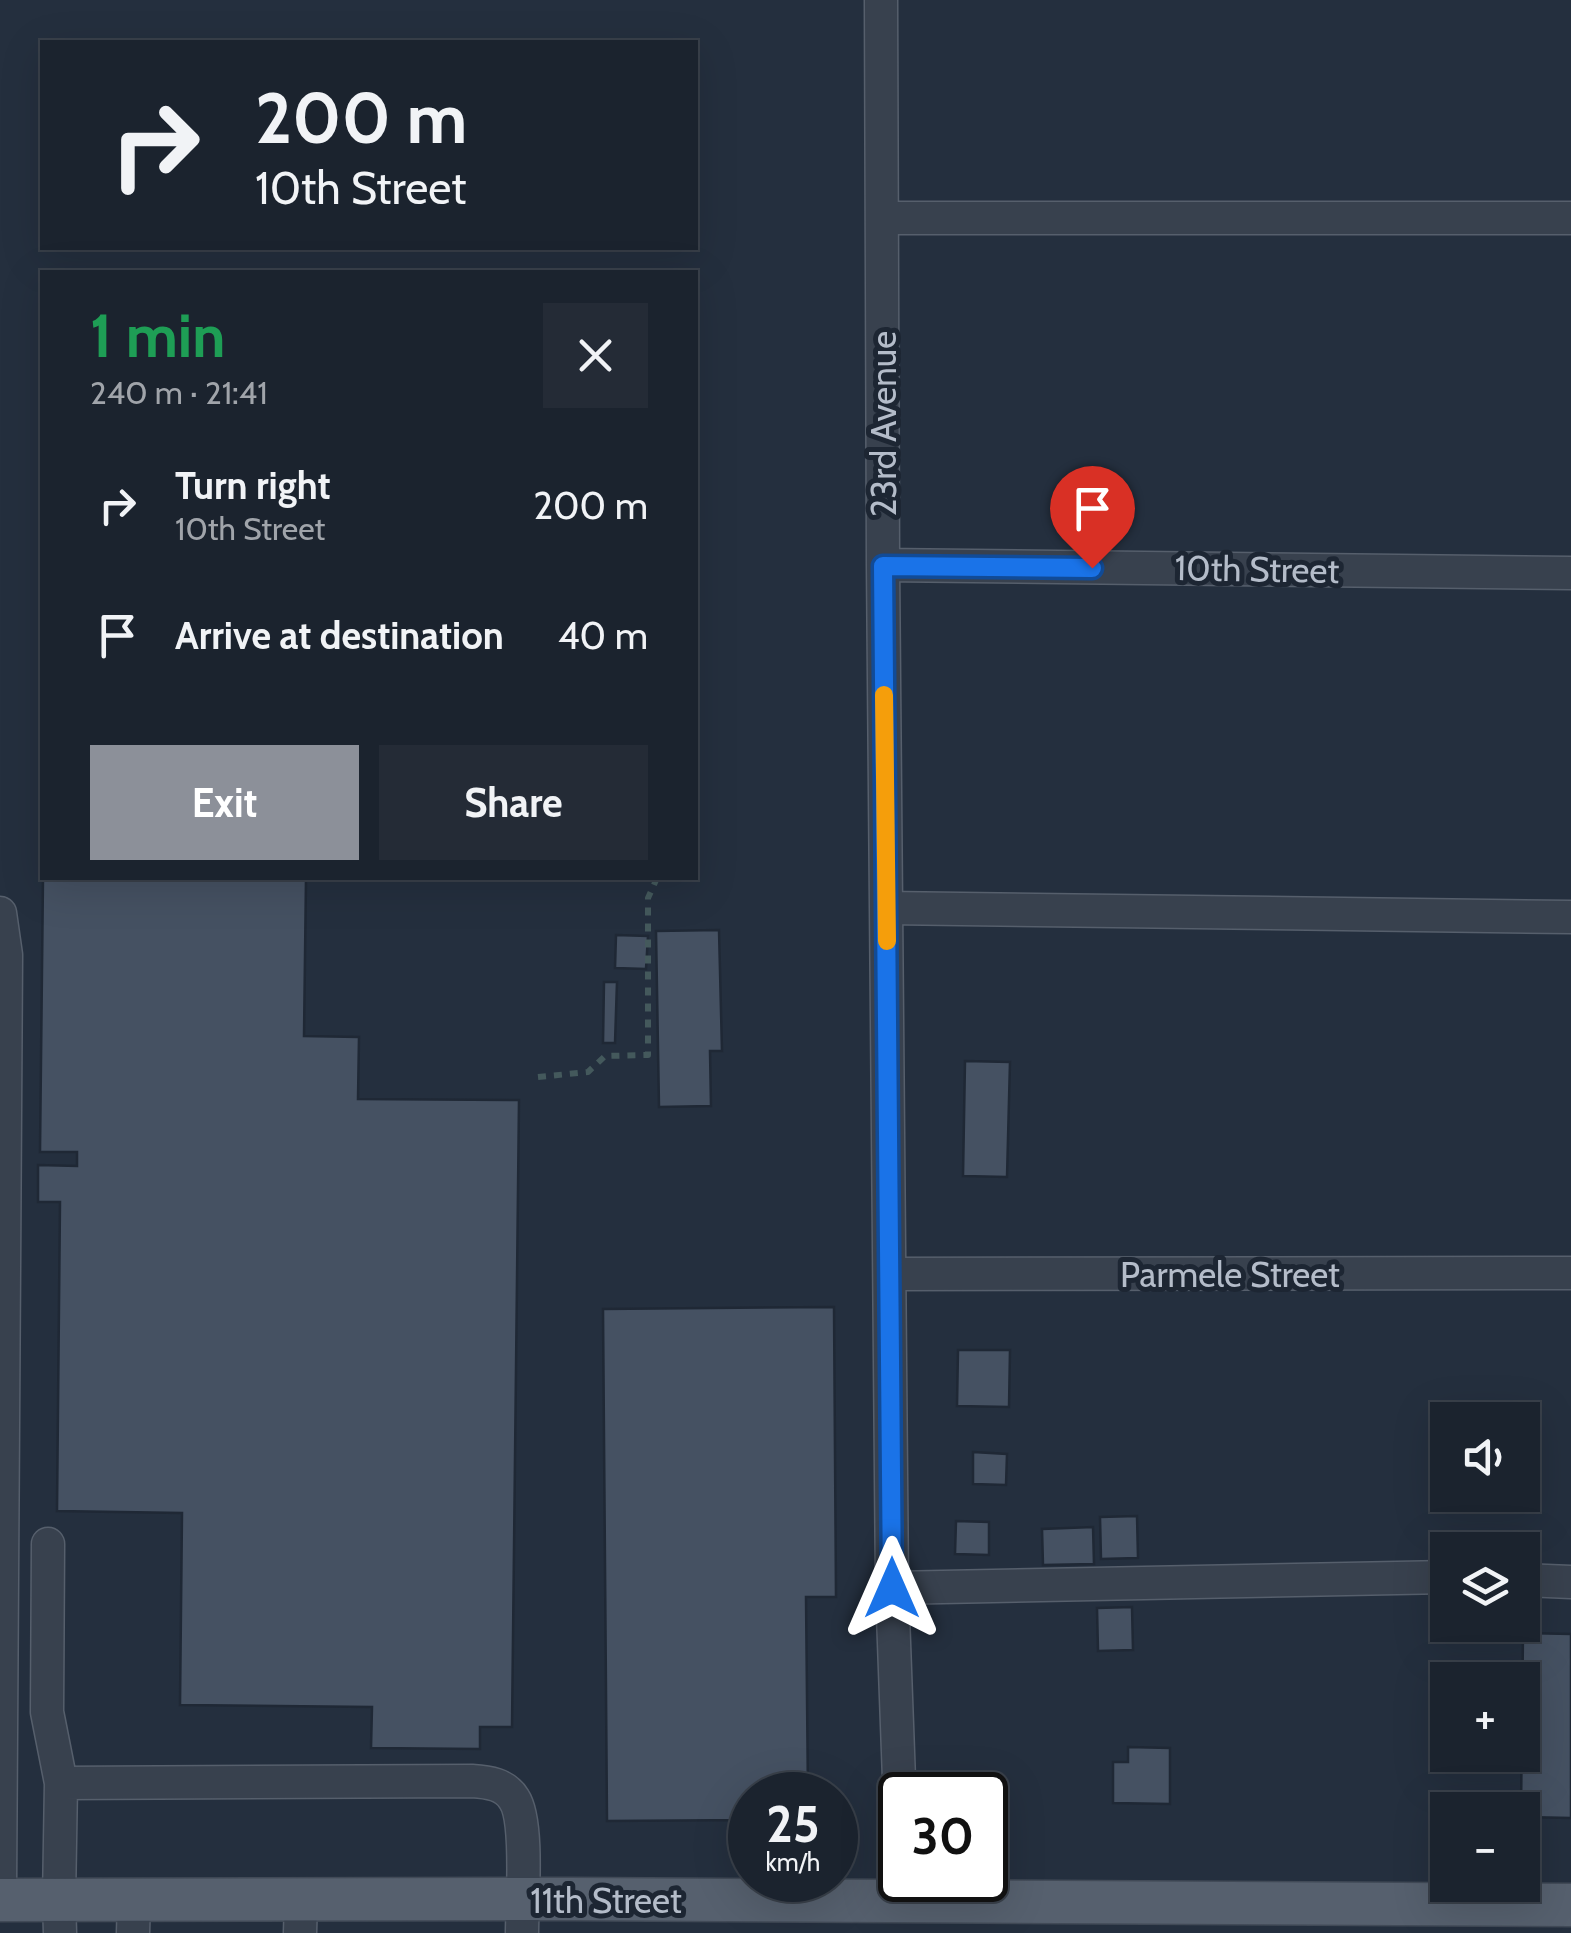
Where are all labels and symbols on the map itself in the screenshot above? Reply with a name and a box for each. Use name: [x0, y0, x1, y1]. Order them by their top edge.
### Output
street label: 23rd Avenue: [862, 331, 905, 517]
pin: [1050, 466, 1135, 569]
street label: 10th Street: [1174, 546, 1340, 592]
street label: Parmele Street: [1120, 1253, 1340, 1296]
position arrow: [840, 1536, 944, 1640]
speed limit sign: 30: [878, 1772, 1008, 1902]
street label: 11th Street: [530, 1879, 682, 1922]

